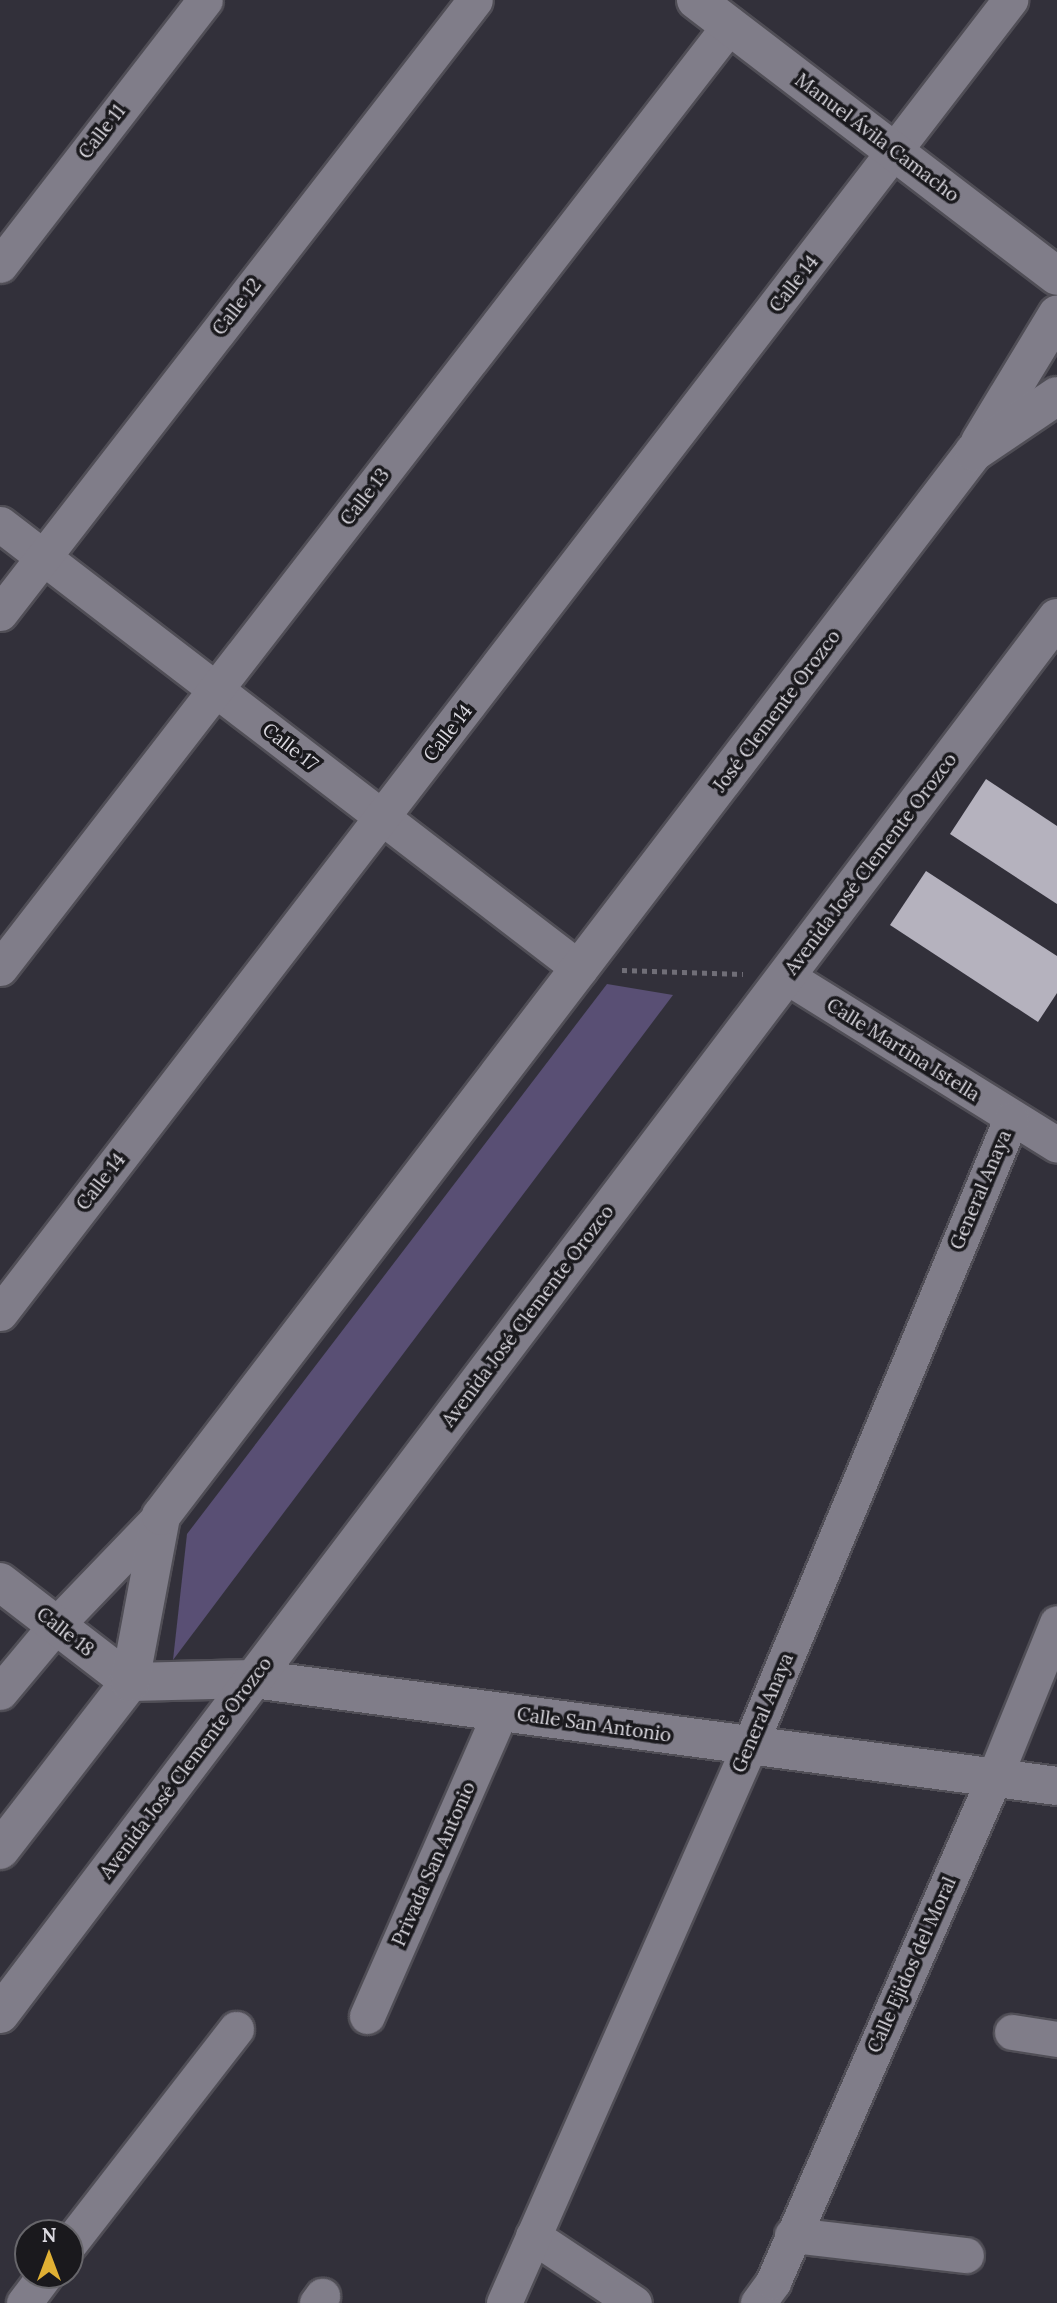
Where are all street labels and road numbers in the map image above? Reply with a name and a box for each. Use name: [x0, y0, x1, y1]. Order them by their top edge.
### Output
street label: Manuel Ávila Camacho: [790, 69, 964, 207]
street label: Calle 11: [74, 100, 130, 164]
street label: Calle 14: [765, 251, 823, 317]
street label: Calle 12: [208, 274, 266, 340]
street label: Calle 13: [336, 464, 394, 530]
street label: José Clemente Orozco: [709, 625, 845, 797]
street label: Calle 14: [419, 700, 477, 766]
street label: Calle 17: [258, 718, 322, 776]
street label: Avenida José Clemente Orozco: [780, 749, 962, 979]
street label: Calle Martina Istella: [822, 994, 984, 1106]
street label: General Anaya: [946, 1127, 1016, 1253]
street label: Calle 14: [72, 1149, 130, 1215]
street label: Avenida José Clemente Orozco: [437, 1201, 619, 1431]
street label: Calle 18: [32, 1603, 98, 1661]
street label: General Anaya: [728, 1650, 798, 1776]
street label: Avenida José Clemente Orozco: [95, 1653, 277, 1883]
street label: Calle San Antonio: [515, 1703, 673, 1747]
street label: Privada San Antonio: [388, 1778, 480, 1950]
street label: Calle Ejidos del Moral: [863, 1873, 961, 2057]

